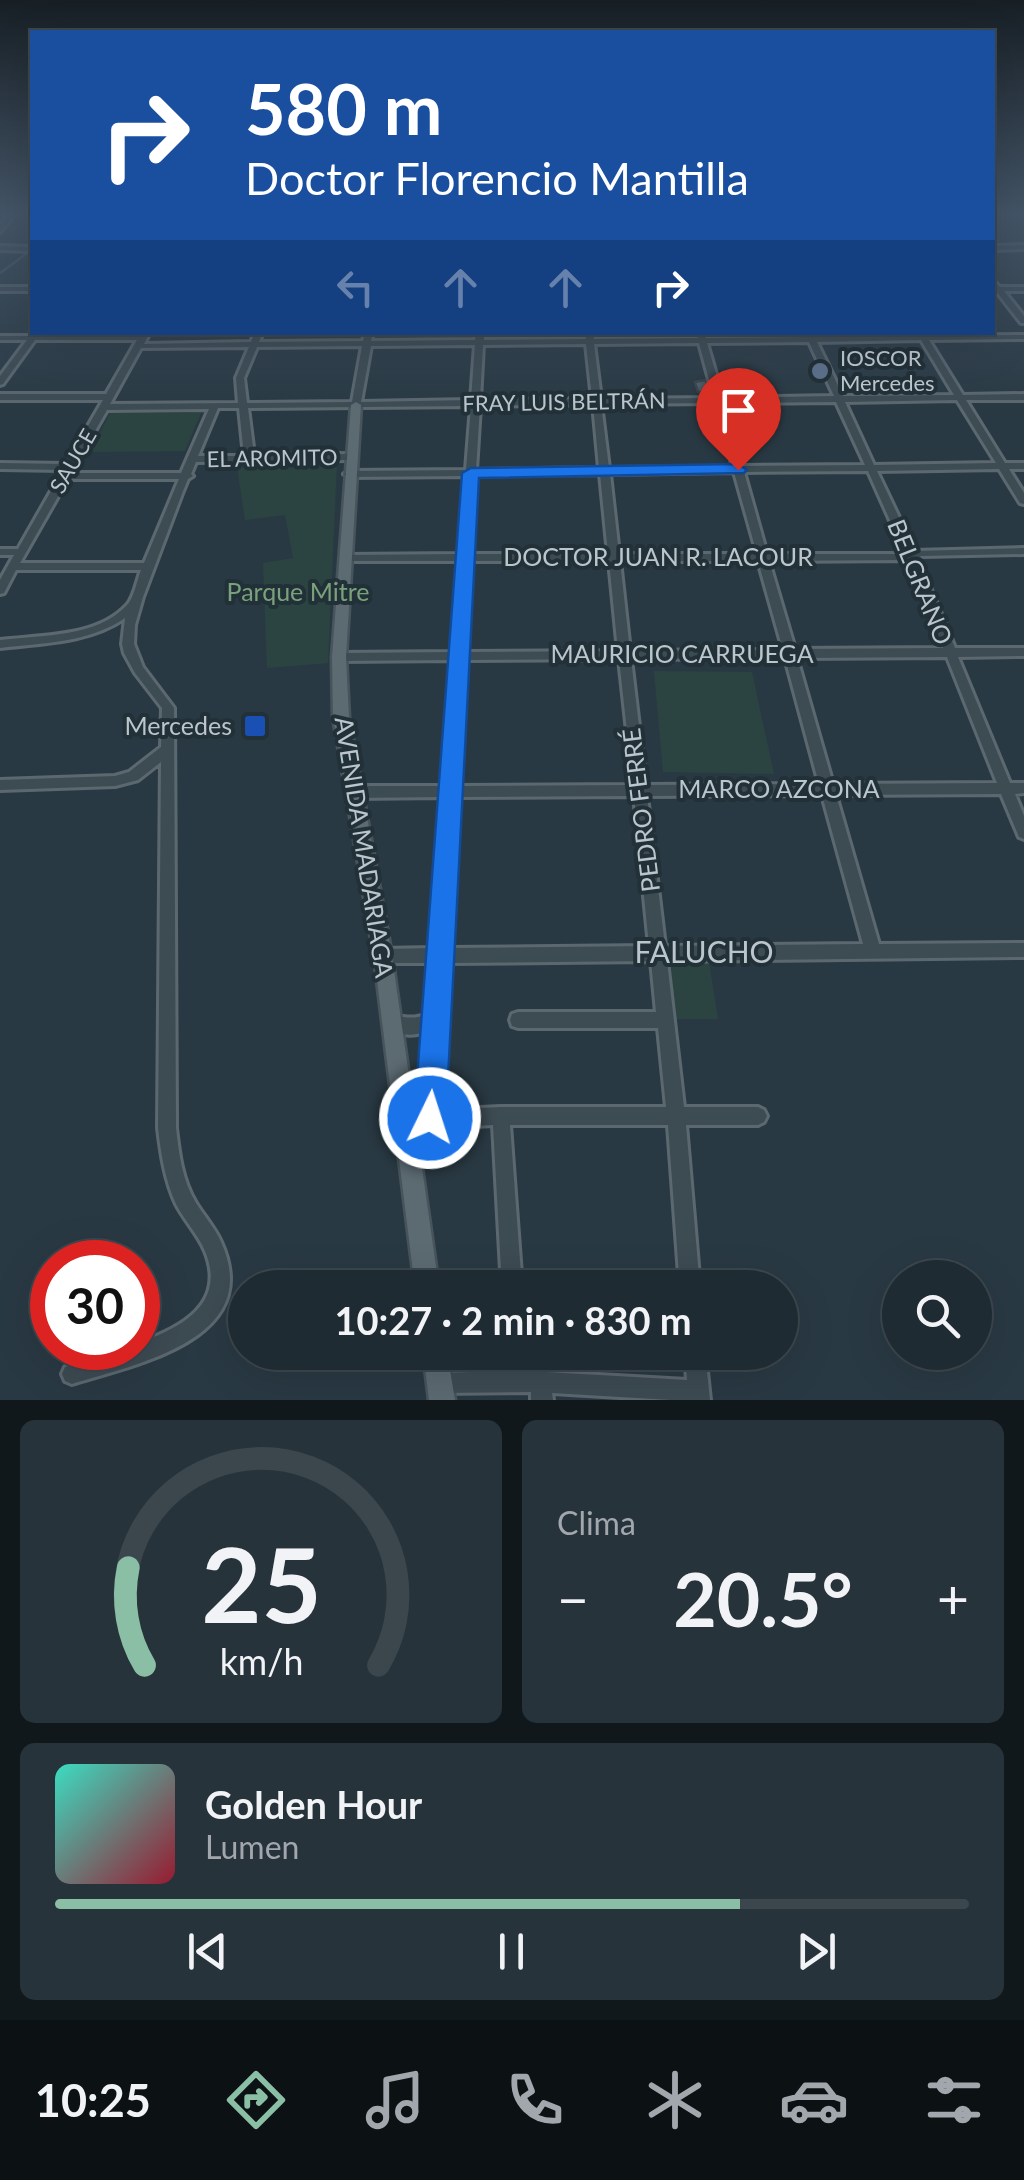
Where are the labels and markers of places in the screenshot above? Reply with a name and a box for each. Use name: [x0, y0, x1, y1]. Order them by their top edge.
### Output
place label: IOSCOR Mercedes: [840, 344, 935, 396]
marker: IOSCOR Mercedes: [809, 360, 831, 382]
pin: [696, 368, 781, 471]
place label: Mercedes: [124, 710, 232, 740]
marker: Mercedes: [242, 713, 268, 739]

